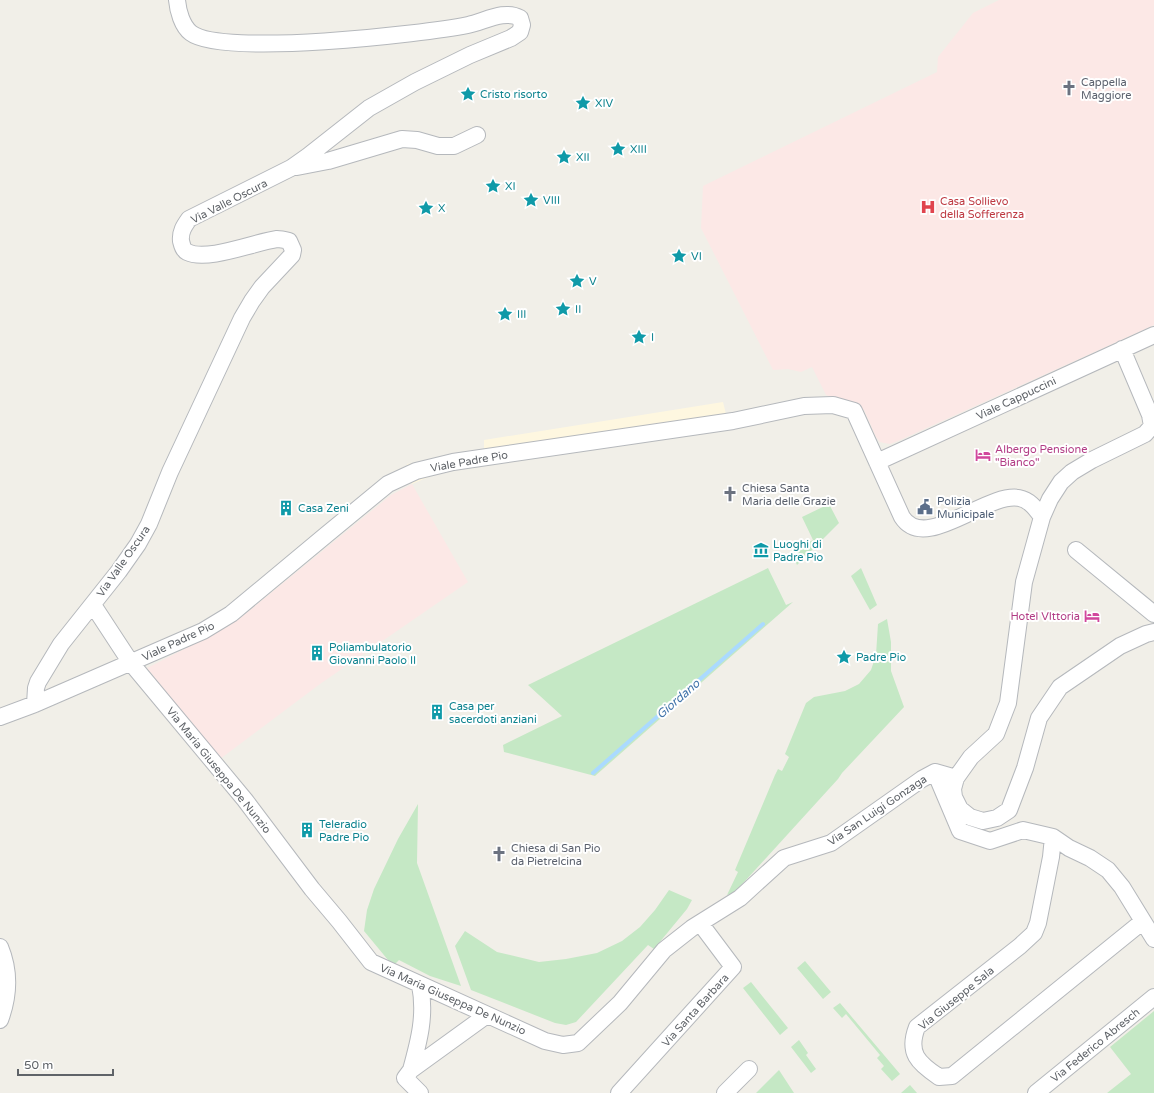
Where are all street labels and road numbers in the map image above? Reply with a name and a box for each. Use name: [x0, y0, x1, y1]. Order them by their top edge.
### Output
street label: Via Valle Oscura: [189, 177, 270, 226]
street label: Viale Cappuccini: [974, 374, 1058, 423]
street label: Viale Padre Pio: [429, 448, 509, 475]
street label: Via Valle Oscura: [94, 523, 153, 599]
street label: Viale Padre Pio: [140, 619, 217, 664]
street label: Via Maria Giuseppa De Nunzio: [164, 705, 274, 836]
street label: Via San Luigi Gonzaga: [825, 772, 929, 848]
street label: Via Maria Giuseppa De Nunzio: [378, 961, 528, 1038]
street label: Via Giuseppe Sala: [916, 964, 997, 1033]
street label: Via Santa Barbara: [659, 971, 732, 1049]
street label: Via Federico Abresch: [1048, 1006, 1142, 1085]

